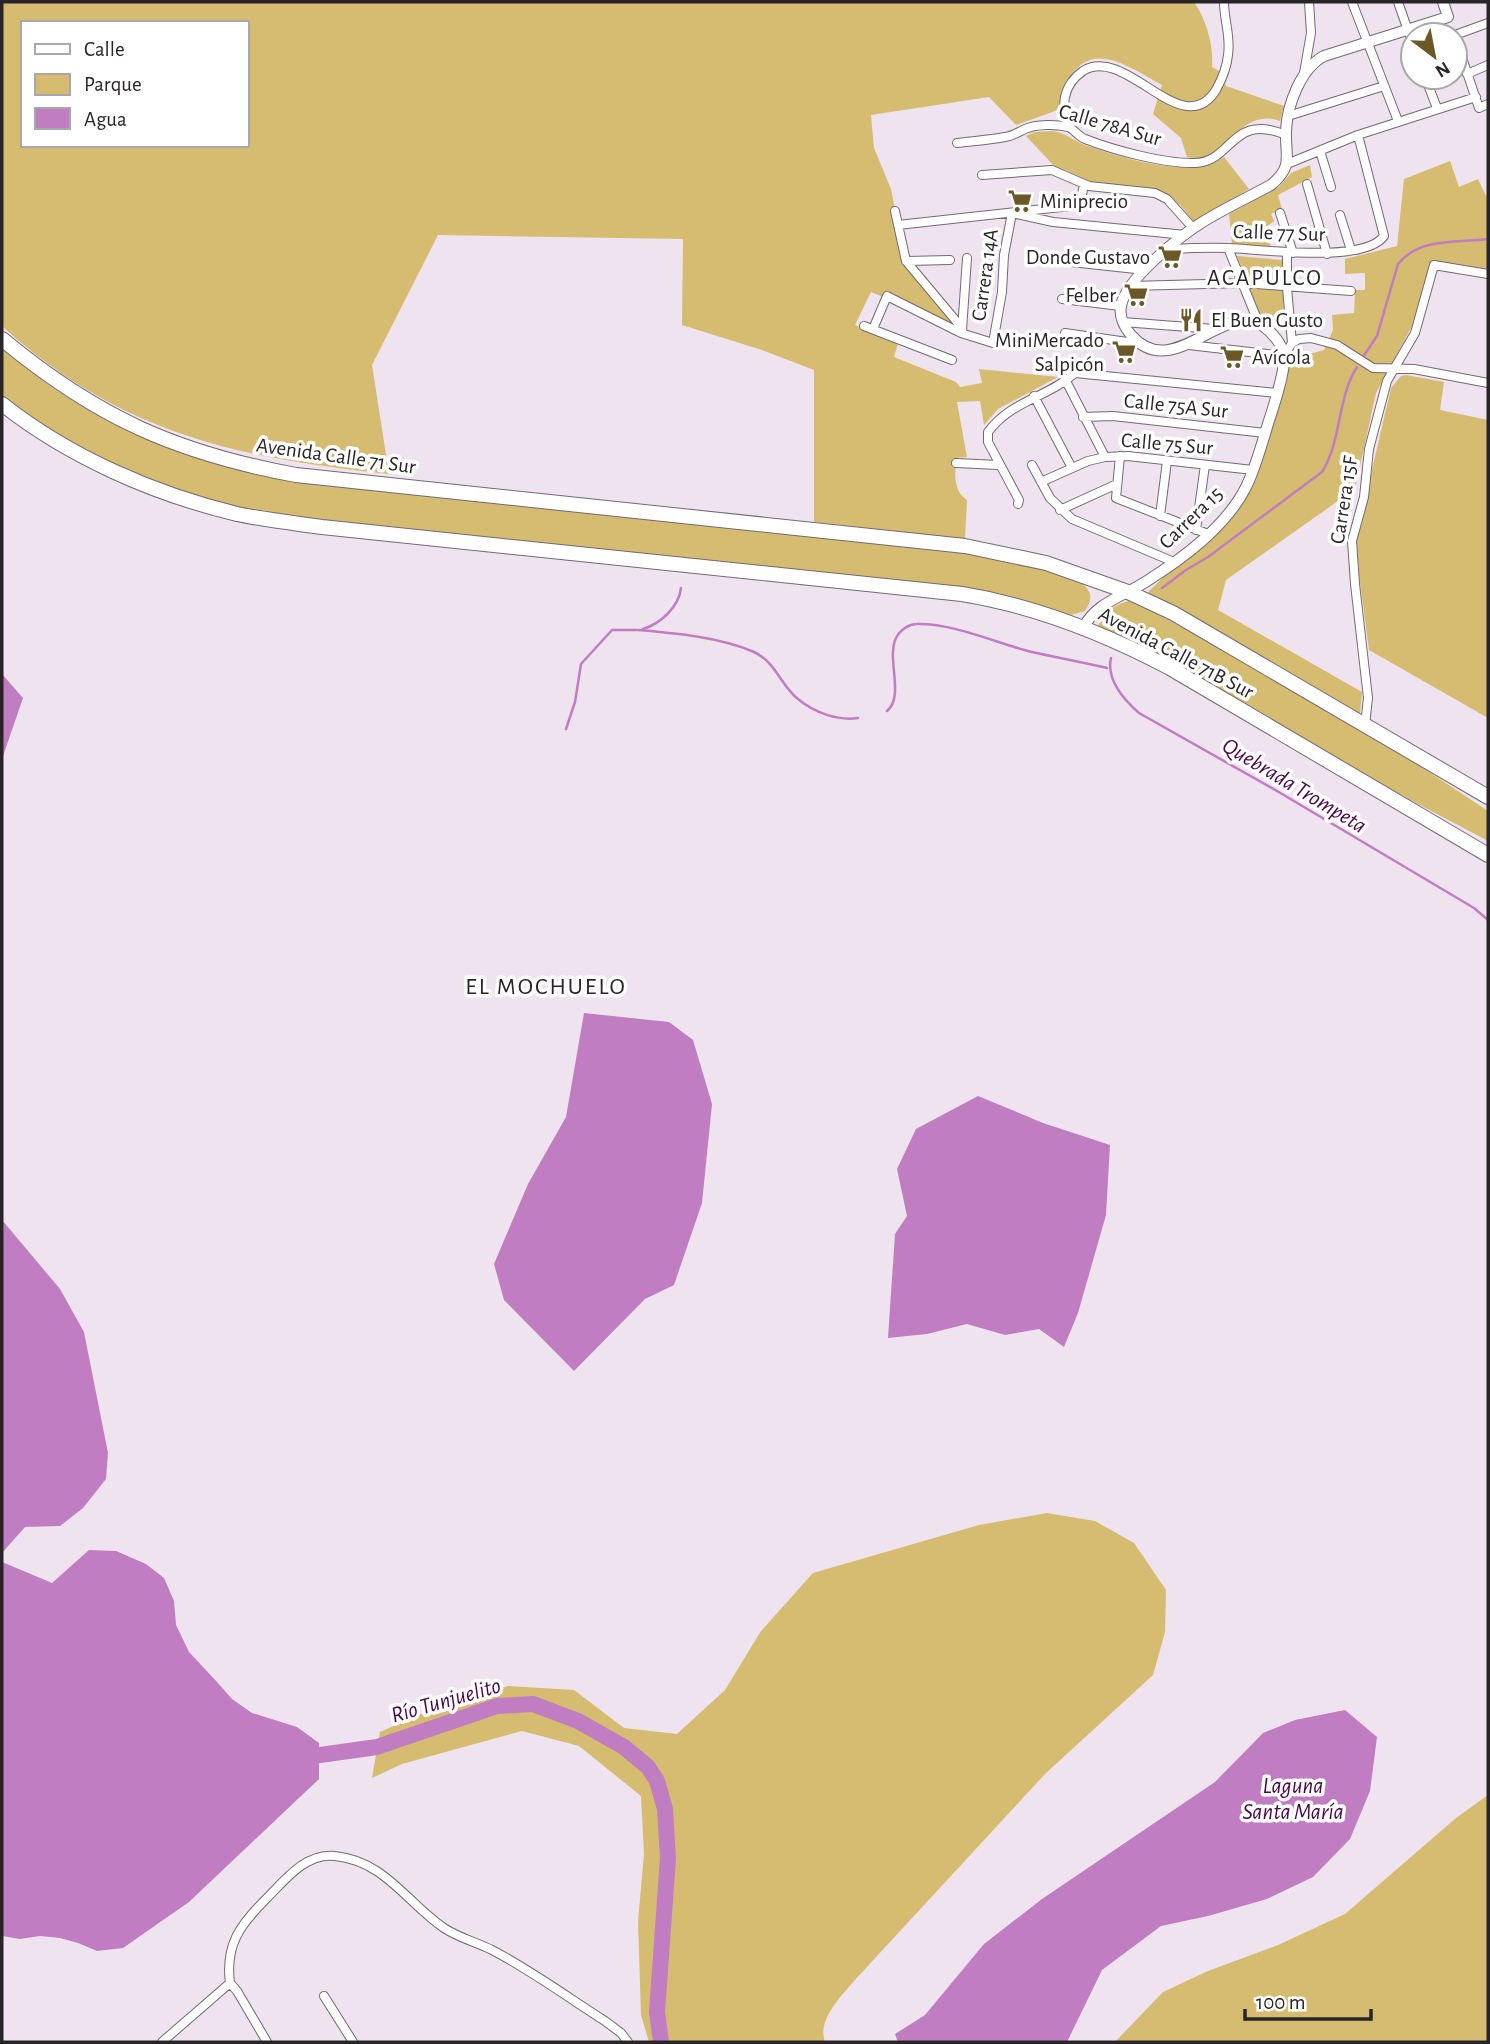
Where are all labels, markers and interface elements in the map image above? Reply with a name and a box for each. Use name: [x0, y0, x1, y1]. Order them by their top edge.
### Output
legend: [21, 21, 248, 147]
north arrow: [1399, 21, 1469, 91]
text: Calle: [84, 39, 125, 60]
text: N: [1432, 58, 1453, 81]
text: Parque: [84, 74, 142, 95]
street label: Calle 78A Sur: [1056, 100, 1164, 150]
text: Agua: [84, 109, 127, 130]
supermarket icon: Miniprecio: [1006, 187, 1034, 215]
place label: Miniprecio: [1040, 191, 1128, 212]
street label: Calle 77 Sur: [1232, 221, 1326, 245]
street label: Carrera 14A: [968, 228, 1002, 322]
supermarket icon: Donde Gustavo: [1156, 243, 1184, 271]
place label: Donde Gustavo: [1026, 247, 1150, 268]
district label: ACAPULCO: [1207, 267, 1323, 290]
supermarket icon: Felber: [1122, 281, 1150, 309]
place label: Felber: [1066, 285, 1116, 306]
restaurant icon: El Buen Gusto: [1177, 306, 1205, 334]
place label: El Buen Gusto: [1211, 310, 1323, 331]
place label: MiniMercado Salpicón: [995, 330, 1104, 375]
supermarket icon: MiniMercado Salpicón: [1110, 338, 1138, 366]
supermarket icon: Avícola: [1218, 343, 1246, 371]
place label: Avícola: [1252, 347, 1311, 368]
street label: Calle 75A Sur: [1123, 390, 1229, 422]
street label: Calle 75 Sur: [1120, 430, 1214, 459]
street label: Avenida Calle 71 Sur: [255, 434, 417, 478]
street label: Carrera 15F: [1327, 454, 1361, 545]
street label: Carrera 15: [1155, 483, 1227, 553]
street label: Avenida Calle 71B Sur: [1095, 603, 1257, 703]
water label: Quebrada Trompeta: [1218, 734, 1370, 838]
district label: EL MOCHUELO: [465, 975, 627, 999]
water label: Río Tunjuelito: [388, 1674, 504, 1728]
water label: Laguna Santa María: [1242, 1775, 1344, 1824]
scale bar: [1245, 1978, 1371, 2022]
text: 100 m: [1256, 1992, 1306, 2013]

